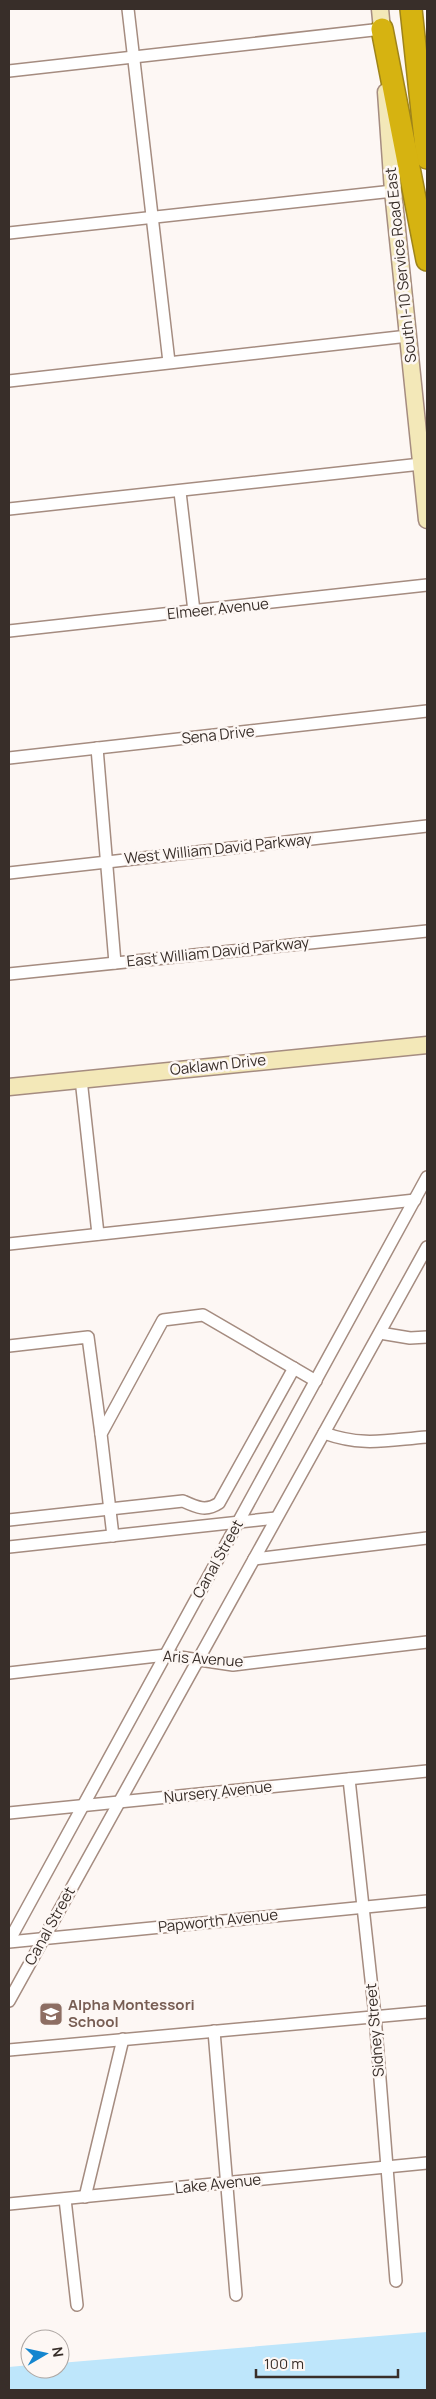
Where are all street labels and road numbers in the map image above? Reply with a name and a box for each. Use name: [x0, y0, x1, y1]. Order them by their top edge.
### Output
street label: South I-10 Service Road East: [380, 166, 421, 364]
street label: Elmeer Avenue: [166, 593, 270, 624]
street label: Sena Drive: [180, 720, 256, 749]
street label: West William David Parkway: [123, 828, 313, 869]
street label: East William David Parkway: [126, 931, 310, 972]
street label: Oaklawn Drive: [169, 1049, 267, 1080]
street label: Canal Street: [187, 1516, 248, 1602]
street label: Aris Avenue: [162, 1645, 244, 1672]
street label: Nursery Avenue: [163, 1775, 273, 1808]
street label: Canal Street: [19, 1883, 80, 1969]
street label: Papworth Avenue: [157, 1904, 279, 1937]
street label: Sidney Street: [360, 1982, 389, 2078]
street label: Lake Avenue: [174, 2169, 262, 2198]

